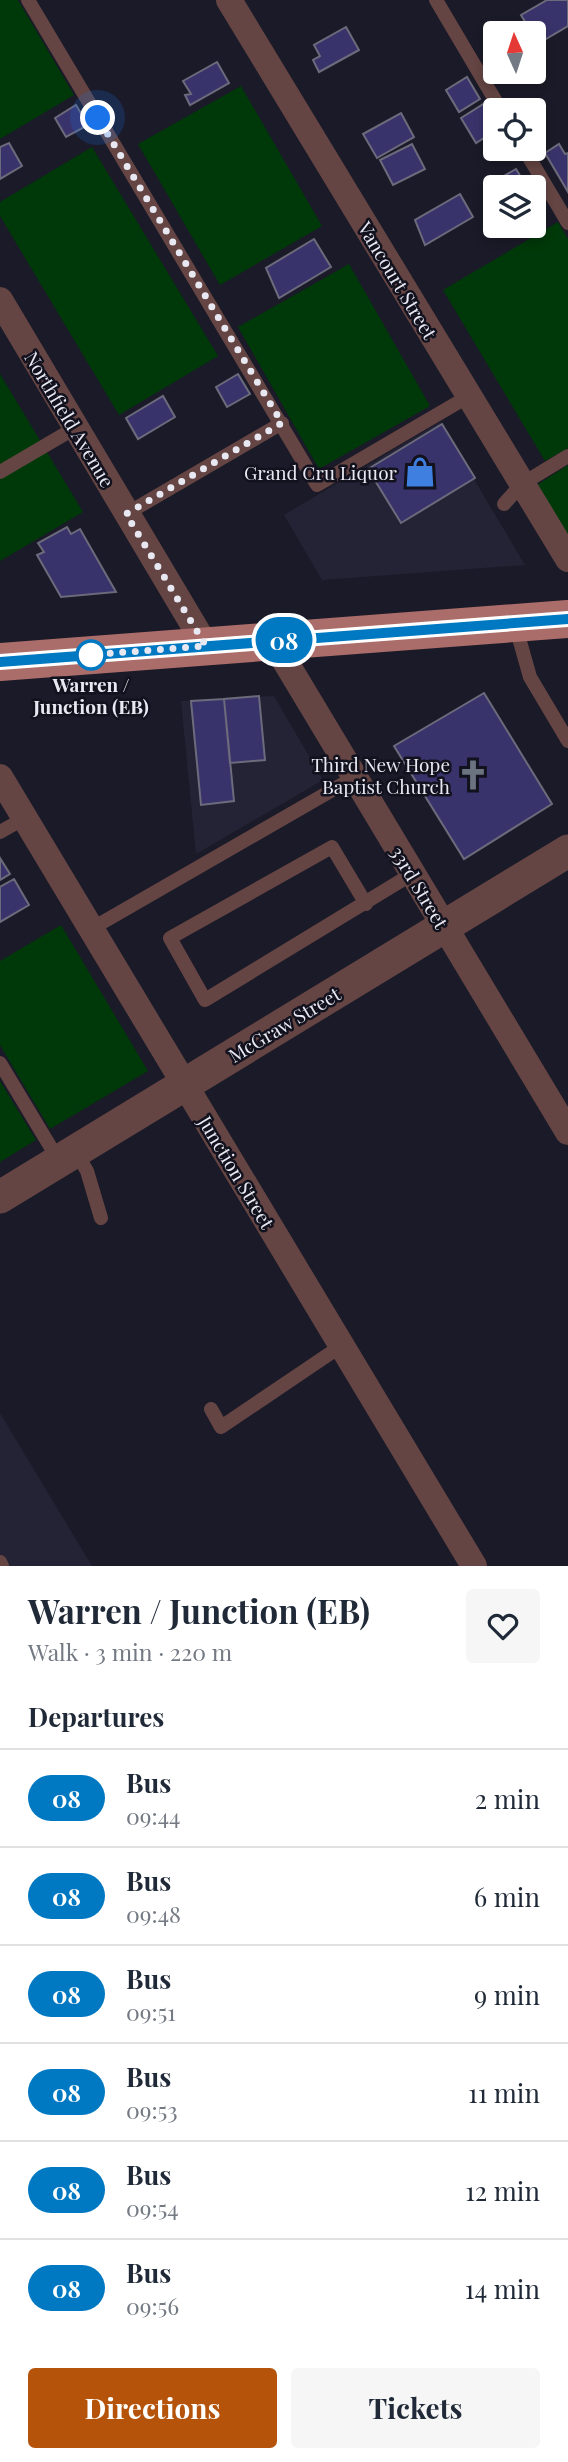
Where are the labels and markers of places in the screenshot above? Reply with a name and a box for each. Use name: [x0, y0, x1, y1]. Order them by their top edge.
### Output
shop icon: Grand Cru Liquor: [403, 455, 437, 489]
place label: Grand Cru Liquor: [244, 459, 398, 485]
marker: Warren / Junction (EB): [76, 640, 106, 670]
place label: Warren / Junction (EB): [32, 671, 149, 719]
place label: Third New Hope Baptist Church: [311, 751, 450, 799]
church icon: Third New Hope Baptist Church: [456, 758, 490, 792]

